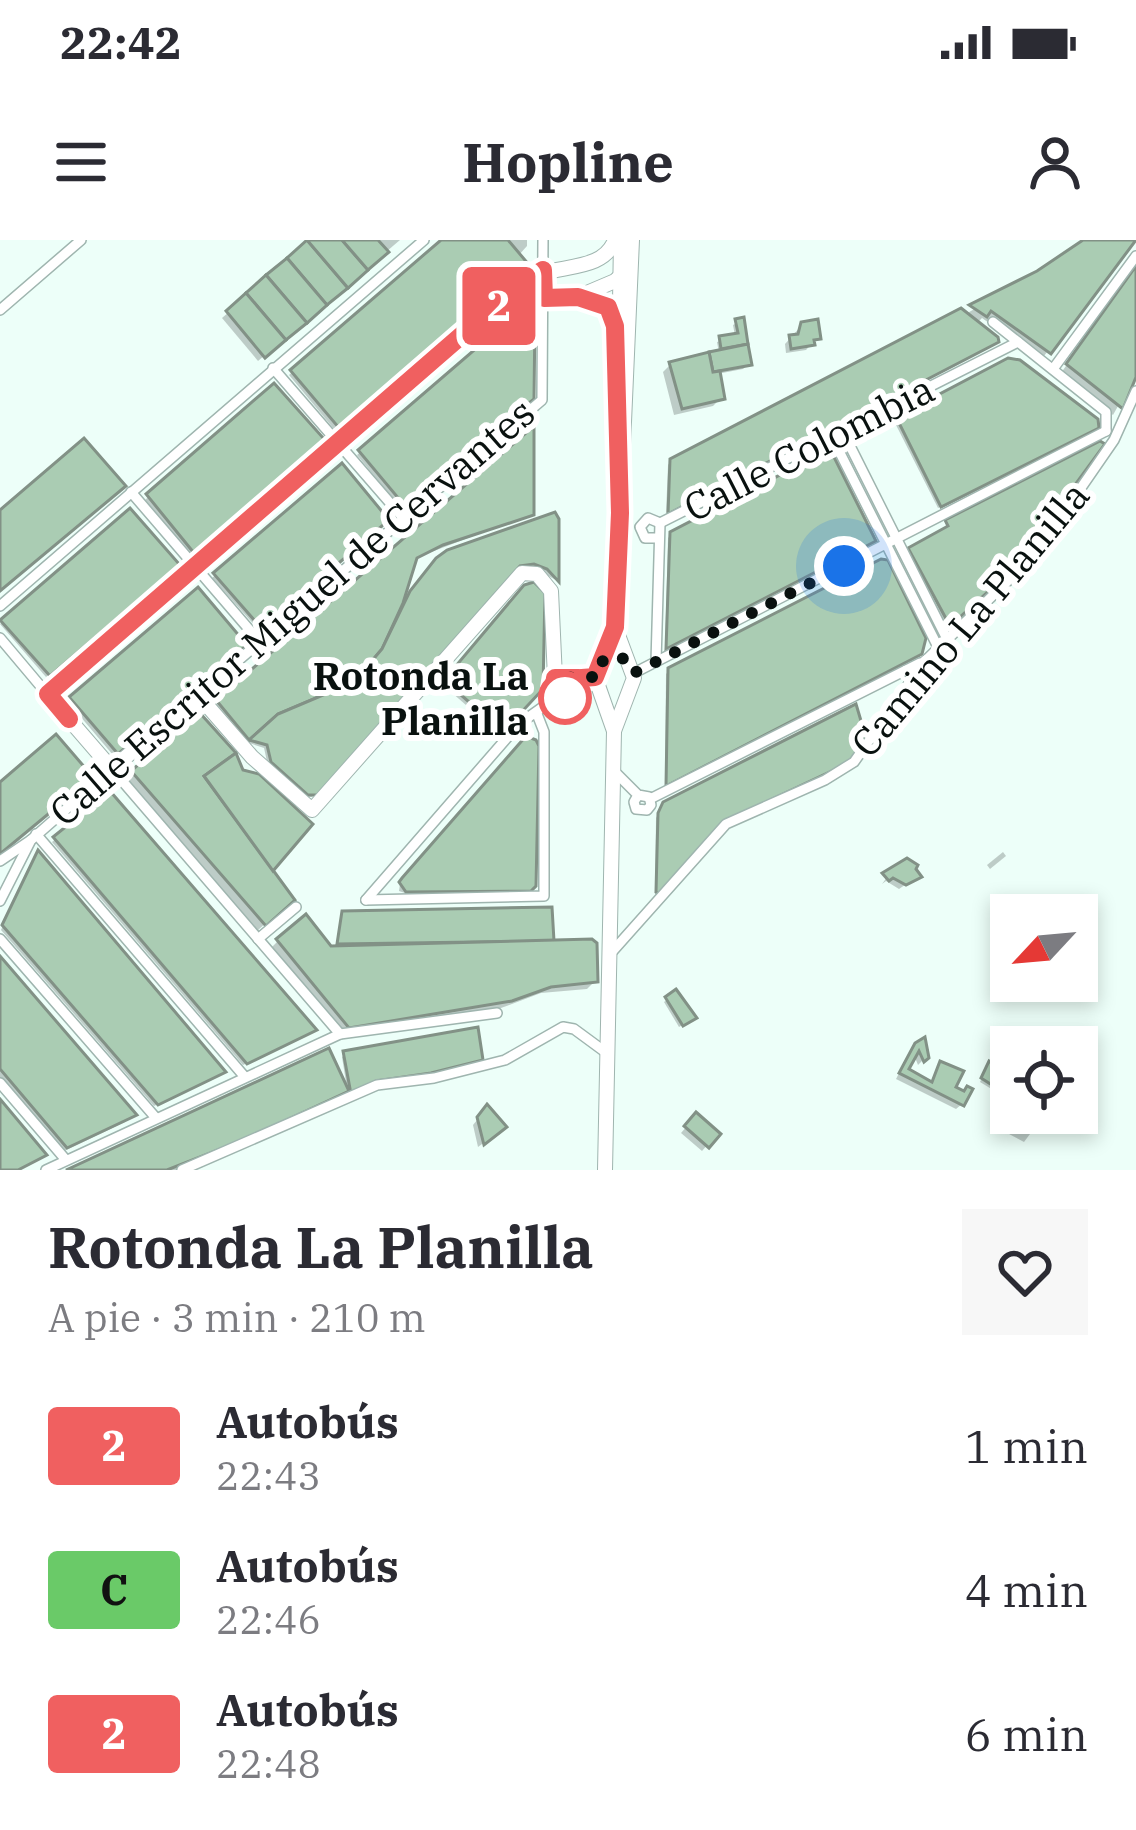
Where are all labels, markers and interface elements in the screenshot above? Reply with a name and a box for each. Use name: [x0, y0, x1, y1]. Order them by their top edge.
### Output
text: 22:42: [60, 13, 182, 71]
text: Hopline: [462, 127, 674, 197]
icon: menu: [48, 129, 114, 195]
icon: person: [1022, 129, 1088, 195]
line badge: 2: [460, 267, 538, 345]
text: 2: [486, 278, 512, 333]
street label: Calle Colombia: [675, 363, 943, 533]
street label: Calle Escritor Miguel de Cervantes: [38, 387, 545, 836]
street label: Camino La Planilla: [839, 470, 1100, 767]
your location: [814, 536, 874, 596]
place label: Rotonda La Planilla: [313, 650, 529, 746]
marker: Rotonda La Planilla: [540, 673, 590, 723]
north arrow: [990, 894, 1098, 1002]
map controls: [990, 894, 1098, 1134]
button: locate: [990, 1026, 1098, 1134]
button: heart: [962, 1209, 1088, 1335]
text: Rotonda La Planilla: [48, 1210, 594, 1284]
text: A pie · 3 min · 210 m: [48, 1292, 426, 1343]
text: Autobús: [216, 1392, 399, 1450]
text: 1 min: [965, 1417, 1088, 1475]
text: 2: [101, 1418, 127, 1473]
text: 22:43: [216, 1450, 321, 1501]
text: Autobús: [216, 1536, 399, 1594]
text: 4 min: [965, 1561, 1088, 1619]
text: C: [100, 1562, 128, 1617]
text: 22:46: [216, 1594, 321, 1645]
text: Autobús: [216, 1680, 399, 1738]
text: 6 min: [965, 1705, 1088, 1763]
text: 2: [101, 1706, 127, 1761]
text: 22:48: [216, 1738, 321, 1789]

